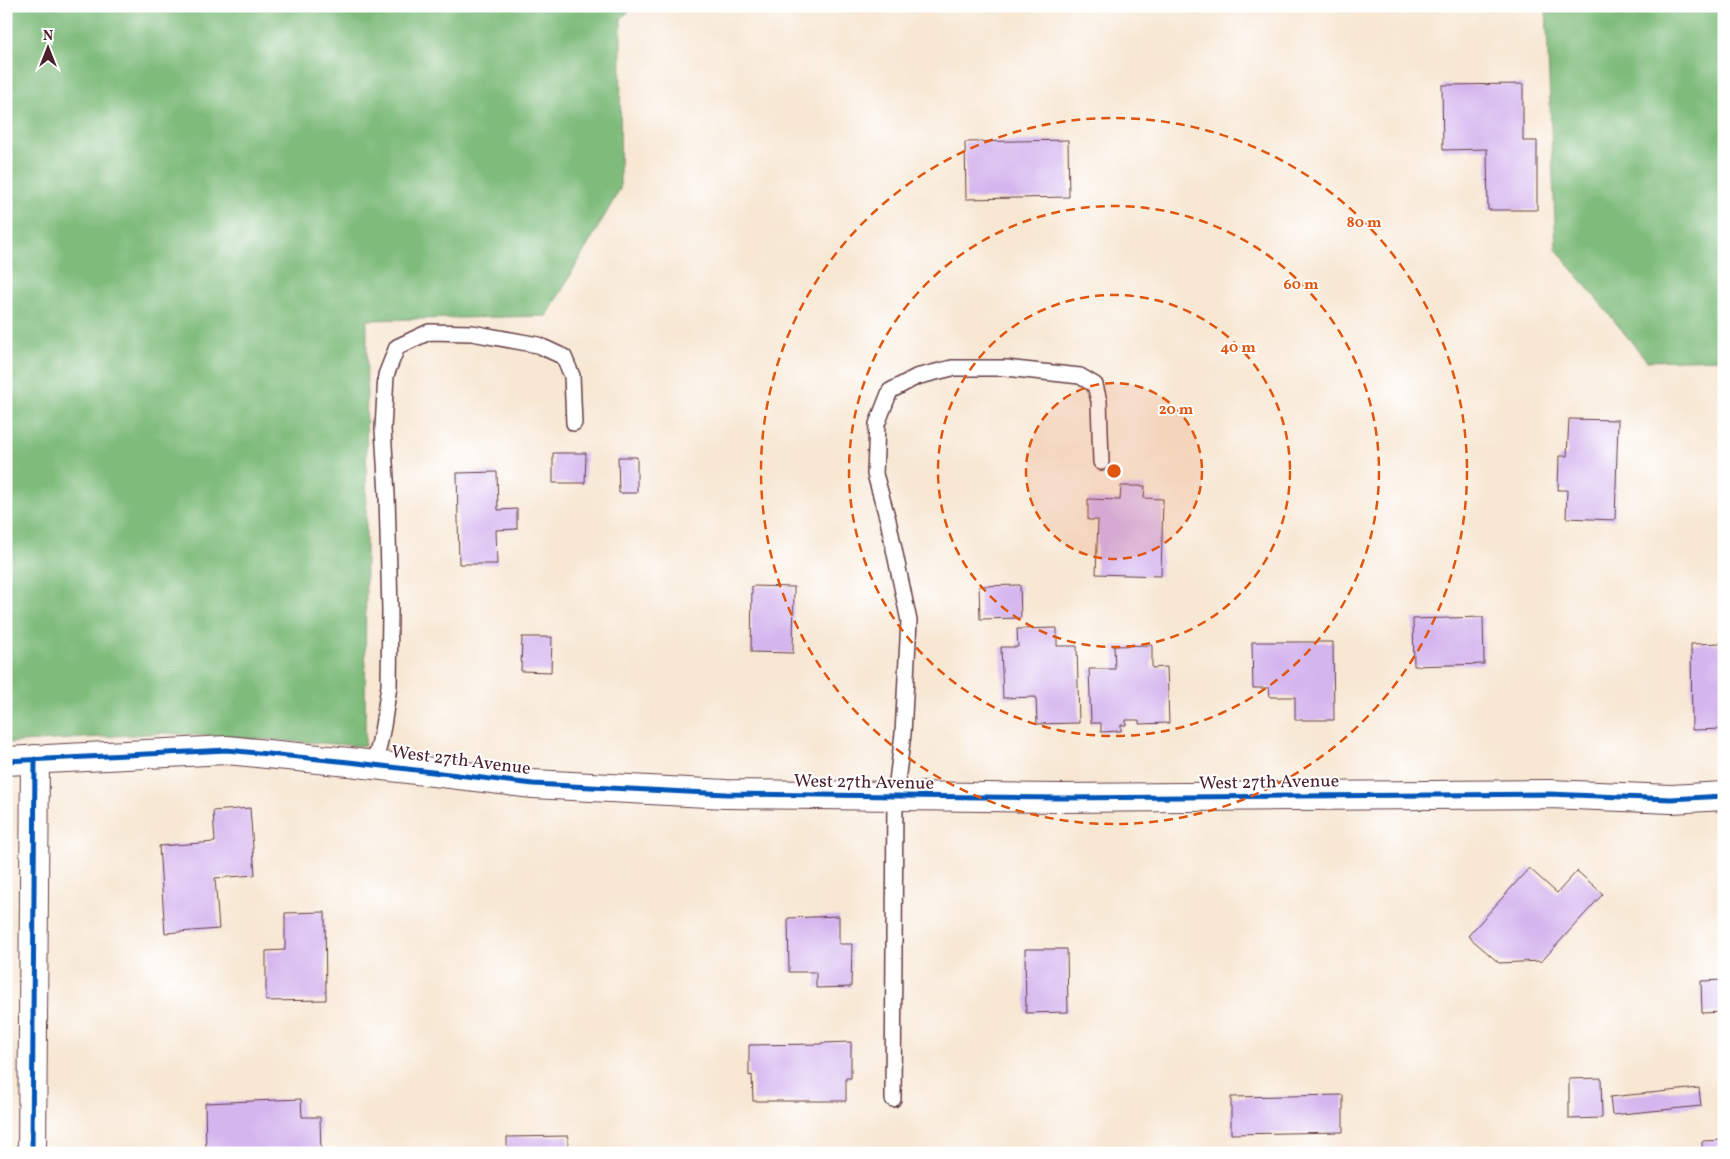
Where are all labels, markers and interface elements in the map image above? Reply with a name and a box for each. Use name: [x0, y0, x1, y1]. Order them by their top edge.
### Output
north arrow: [22, 22, 72, 72]
text: N: [43, 27, 53, 46]
text: 80 m: [1347, 213, 1382, 234]
text: 60 m: [1284, 275, 1319, 296]
text: 40 m: [1220, 338, 1256, 359]
text: 20 m: [1159, 400, 1194, 421]
centre of rings: [1105, 462, 1123, 480]
street label: West 27th Avenue: [390, 740, 532, 782]
street label: West 27th Avenue: [794, 769, 934, 797]
street label: West 27th Avenue: [1199, 769, 1339, 797]

